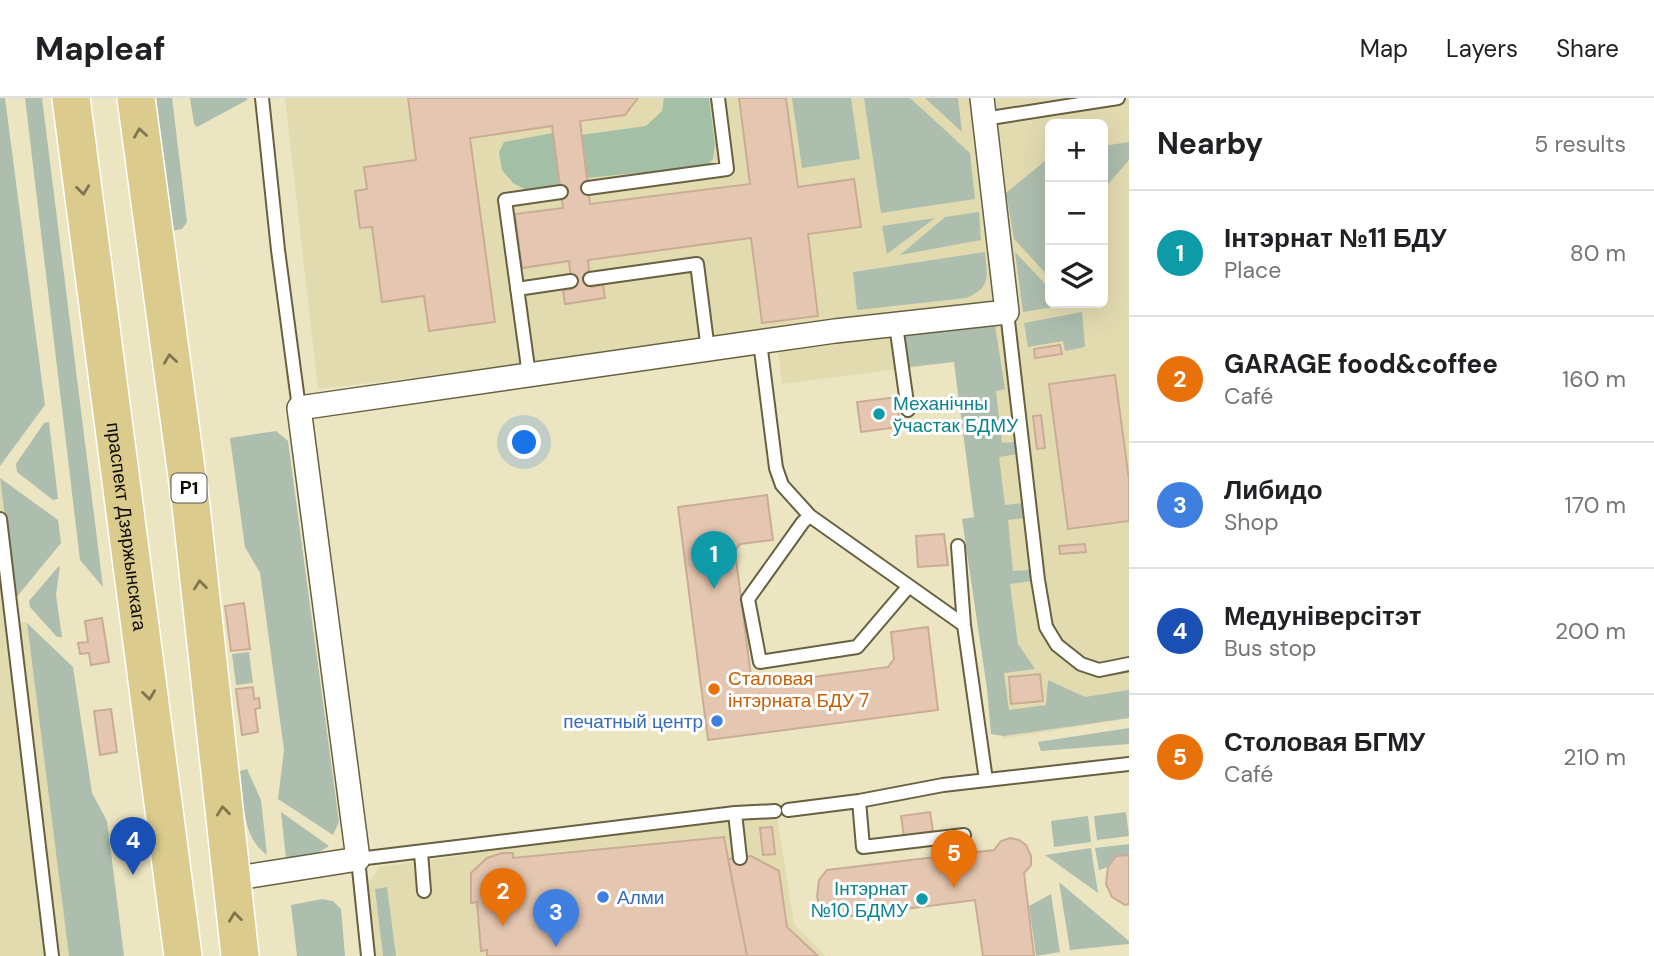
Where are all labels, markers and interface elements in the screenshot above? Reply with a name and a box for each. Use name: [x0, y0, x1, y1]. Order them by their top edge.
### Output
text: Mapleaf: [35, 27, 165, 70]
text: Map: [1360, 33, 1408, 64]
text: Layers: [1446, 33, 1518, 64]
text: Share: [1556, 33, 1619, 64]
map controls: [1045, 119, 1108, 308]
button: +: [1045, 119, 1108, 182]
text: Nearby: [1157, 124, 1263, 163]
one-way arrow: [133, 128, 148, 139]
text: 5 results: [1534, 129, 1626, 159]
button: −: [1045, 182, 1108, 245]
one-way arrow: [76, 184, 91, 196]
text: Інтэрнат №11 БДУ: [1224, 221, 1447, 255]
text: 1: [1176, 238, 1184, 268]
text: 80 m: [1570, 238, 1626, 268]
button: layers: [1045, 245, 1108, 308]
text: Place: [1224, 255, 1281, 285]
text: GARAGE food&coffee: [1224, 347, 1498, 381]
one-way arrow: [163, 353, 178, 365]
text: 2: [1173, 364, 1187, 394]
text: 160 m: [1562, 364, 1626, 394]
text: Café: [1224, 381, 1273, 411]
place label: Механічны ўчастак БДМУ: [893, 391, 1019, 438]
marker: Механічны ўчастак БДМУ: [871, 406, 887, 422]
street label: праспект Дзяржынскага: [101, 421, 153, 633]
your location: [507, 425, 541, 459]
text: Либидо: [1224, 473, 1323, 507]
road number: Р1: [172, 474, 206, 502]
text: 3: [1173, 490, 1187, 520]
text: 170 m: [1565, 490, 1626, 520]
text: Shop: [1224, 507, 1279, 537]
pin: 1: [691, 531, 737, 589]
one-way arrow: [192, 579, 207, 590]
text: Медуніверсітэт: [1224, 599, 1421, 633]
text: 4: [1173, 616, 1187, 646]
text: 200 m: [1555, 616, 1626, 646]
text: Bus stop: [1224, 633, 1316, 663]
place label: Сталовая інтэрната БДУ 7: [728, 666, 869, 713]
marker: Сталовая інтэрната БДУ 7: [706, 681, 722, 697]
one-way arrow: [142, 689, 157, 701]
place label: печатный центр: [563, 709, 703, 734]
marker: печатный центр: [709, 713, 725, 729]
text: Столовая БГМУ: [1224, 725, 1425, 759]
text: 5: [1173, 742, 1187, 772]
text: 210 m: [1563, 742, 1626, 772]
text: Café: [1224, 759, 1273, 789]
one-way arrow: [216, 805, 231, 817]
pin: 4: [110, 817, 156, 875]
pin: 5: [931, 830, 977, 888]
pin: 2: [480, 868, 526, 926]
place label: Інтэрнат №10 БДМУ: [810, 876, 909, 923]
place label: Алми: [617, 885, 664, 910]
pin: 3: [533, 889, 579, 947]
marker: Алми: [595, 889, 611, 905]
marker: Інтэрнат №10 БДМУ: [914, 891, 930, 907]
one-way arrow: [228, 911, 243, 923]

